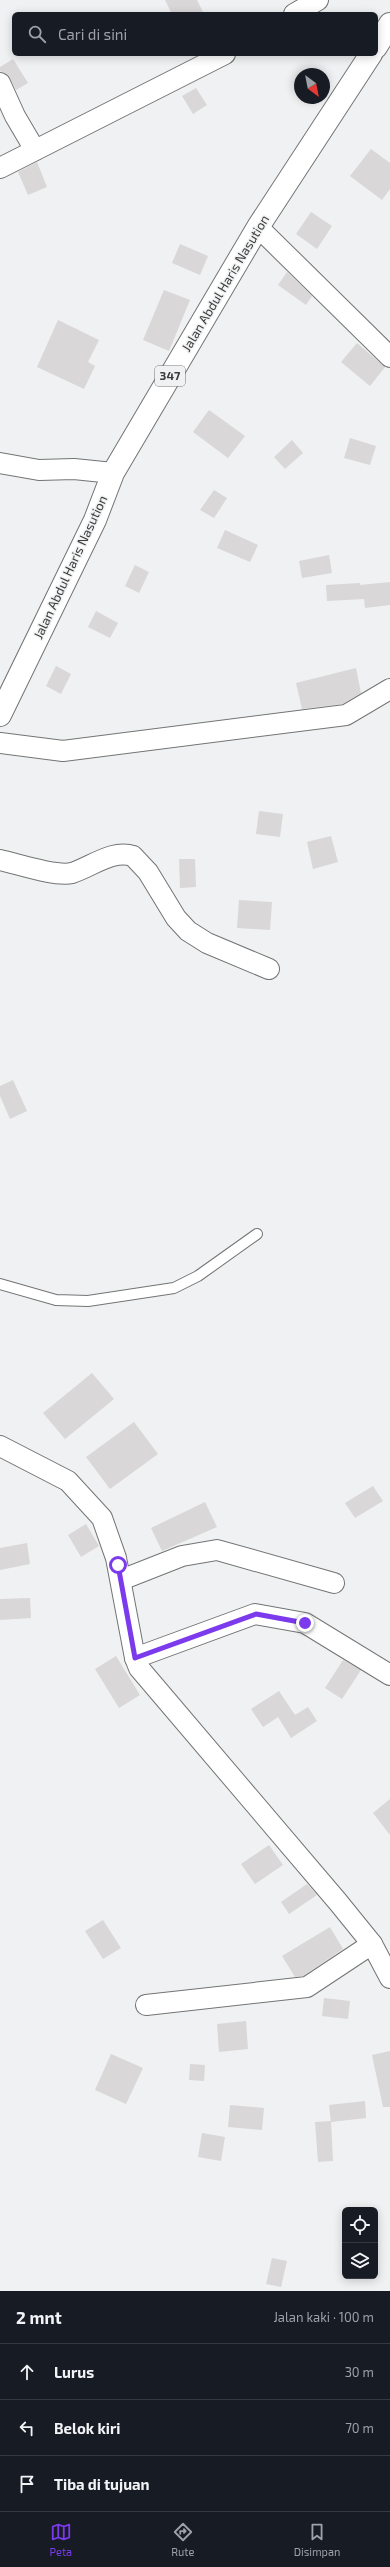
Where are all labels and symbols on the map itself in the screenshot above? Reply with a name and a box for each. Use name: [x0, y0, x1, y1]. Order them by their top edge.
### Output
north arrow: [294, 68, 330, 104]
street label: Jalan Abdul Haris Nasution: [178, 212, 272, 354]
road number: 347: [155, 366, 185, 386]
street label: Jalan Abdul Haris Nasution: [30, 493, 110, 641]
route start: [109, 1556, 127, 1574]
route end: [296, 1614, 314, 1632]

